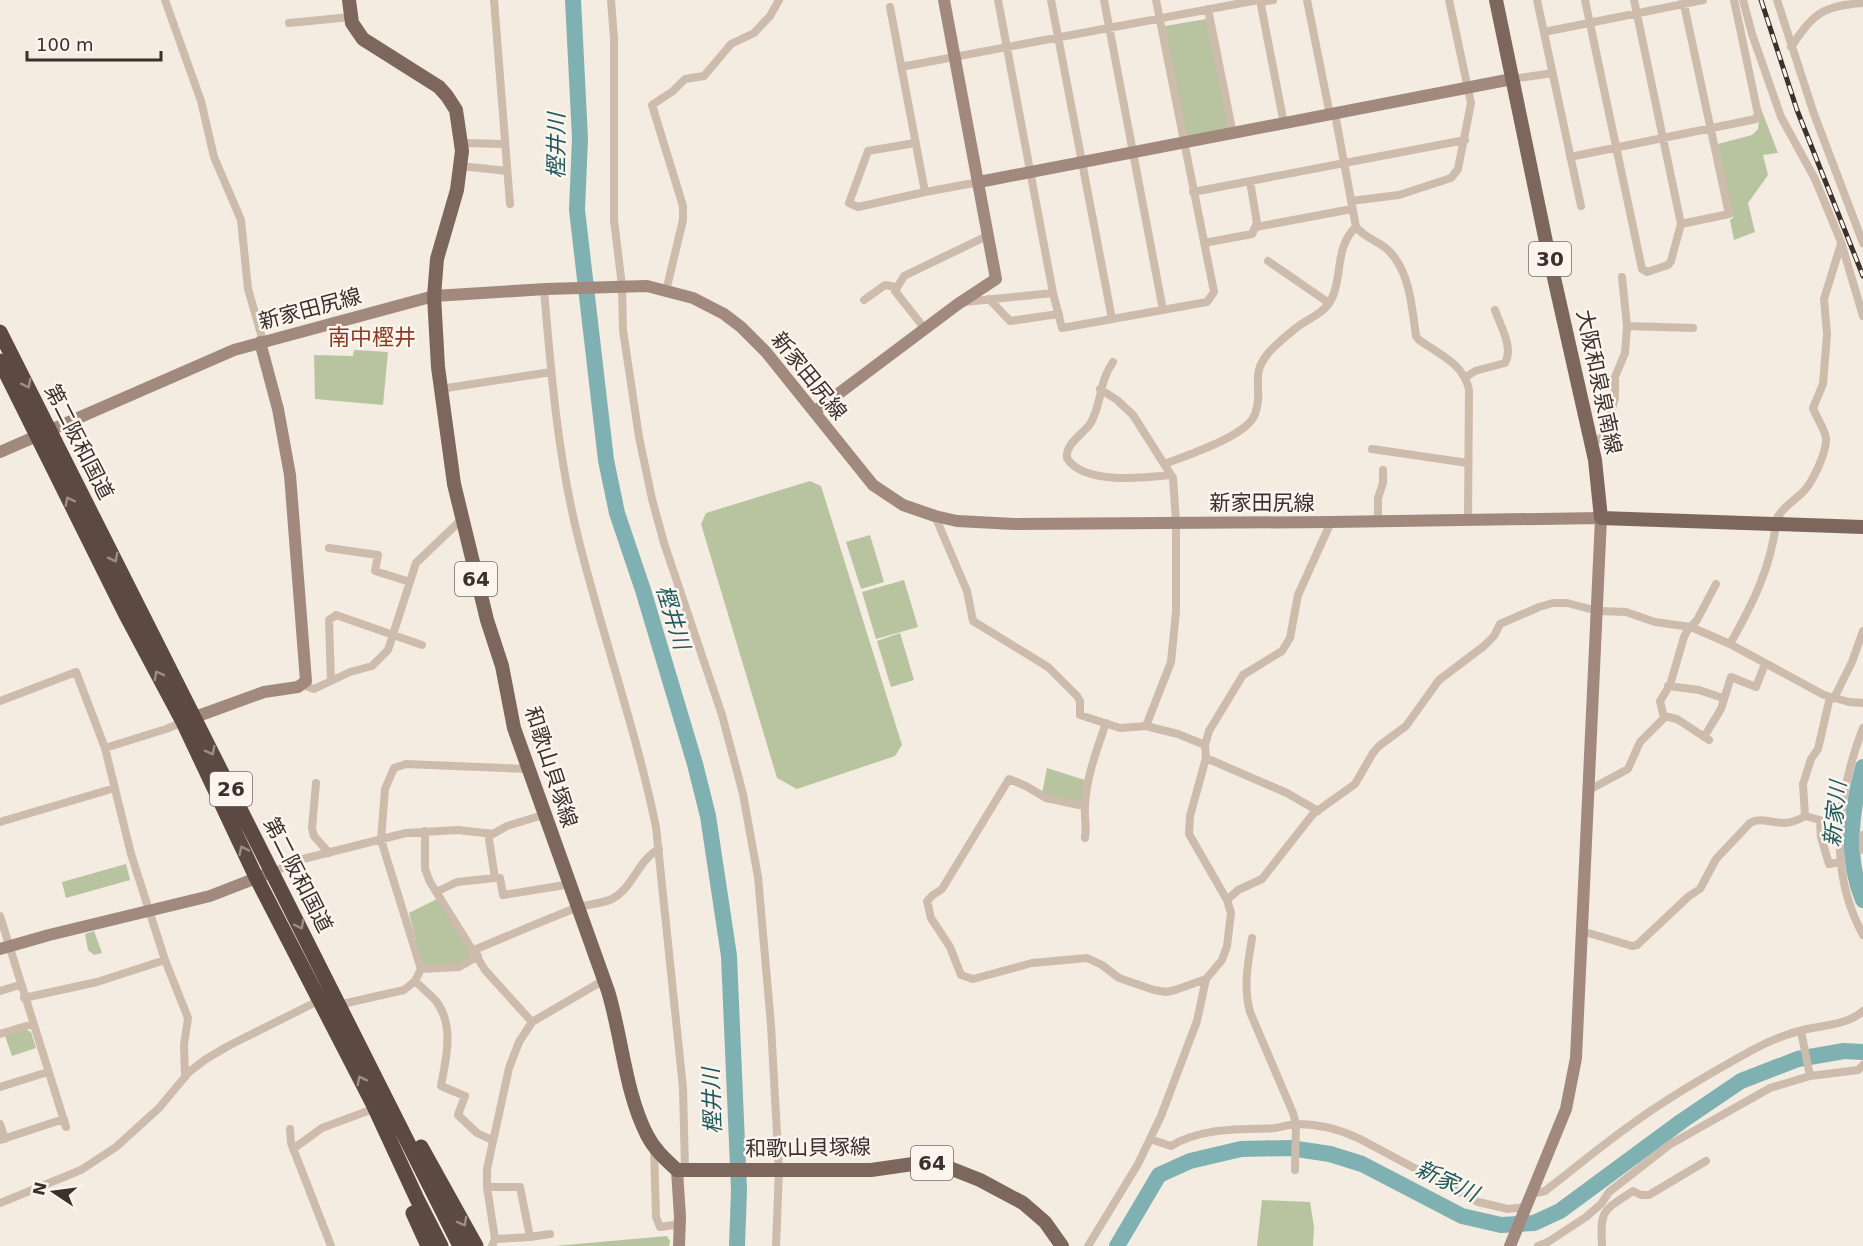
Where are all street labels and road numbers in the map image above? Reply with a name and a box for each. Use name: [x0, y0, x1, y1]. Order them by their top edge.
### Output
road number: 30: [1529, 242, 1571, 276]
street label: 新家田尻線: [256, 284, 364, 334]
street label: 大阪和泉泉南線: [1572, 308, 1626, 456]
street label: 新家田尻線: [767, 328, 851, 424]
street label: 第二阪和国道: [40, 380, 118, 504]
street label: 新家田尻線: [1210, 491, 1315, 515]
road number: 64: [455, 562, 497, 596]
street label: 和歌山貝塚線: [520, 703, 582, 831]
road number: 26: [210, 772, 252, 806]
street label: 第二阪和国道: [259, 813, 337, 937]
street label: 和歌山貝塚線: [745, 1135, 871, 1161]
road number: 64: [911, 1146, 953, 1180]

